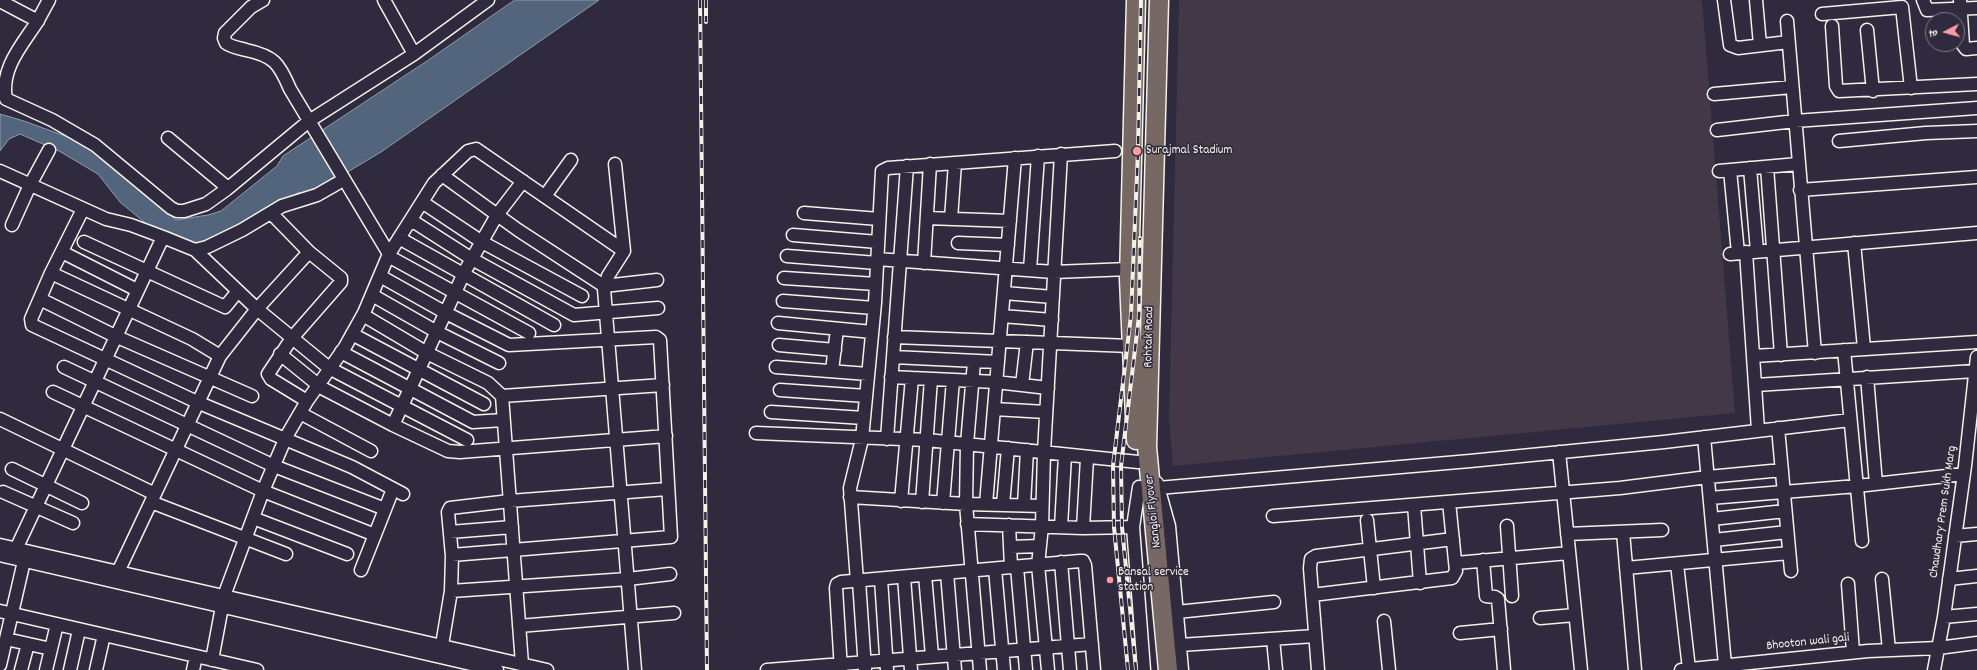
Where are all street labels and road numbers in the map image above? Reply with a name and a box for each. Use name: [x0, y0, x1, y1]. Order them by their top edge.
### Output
street label: Rohtak Road: [1142, 306, 1158, 368]
street label: Chaudhary Prem Sukh Marg: [1927, 445, 1961, 579]
street label: Nangloi Flyover: [1142, 473, 1166, 549]
street label: Bhooton wali gali: [1766, 631, 1850, 655]

